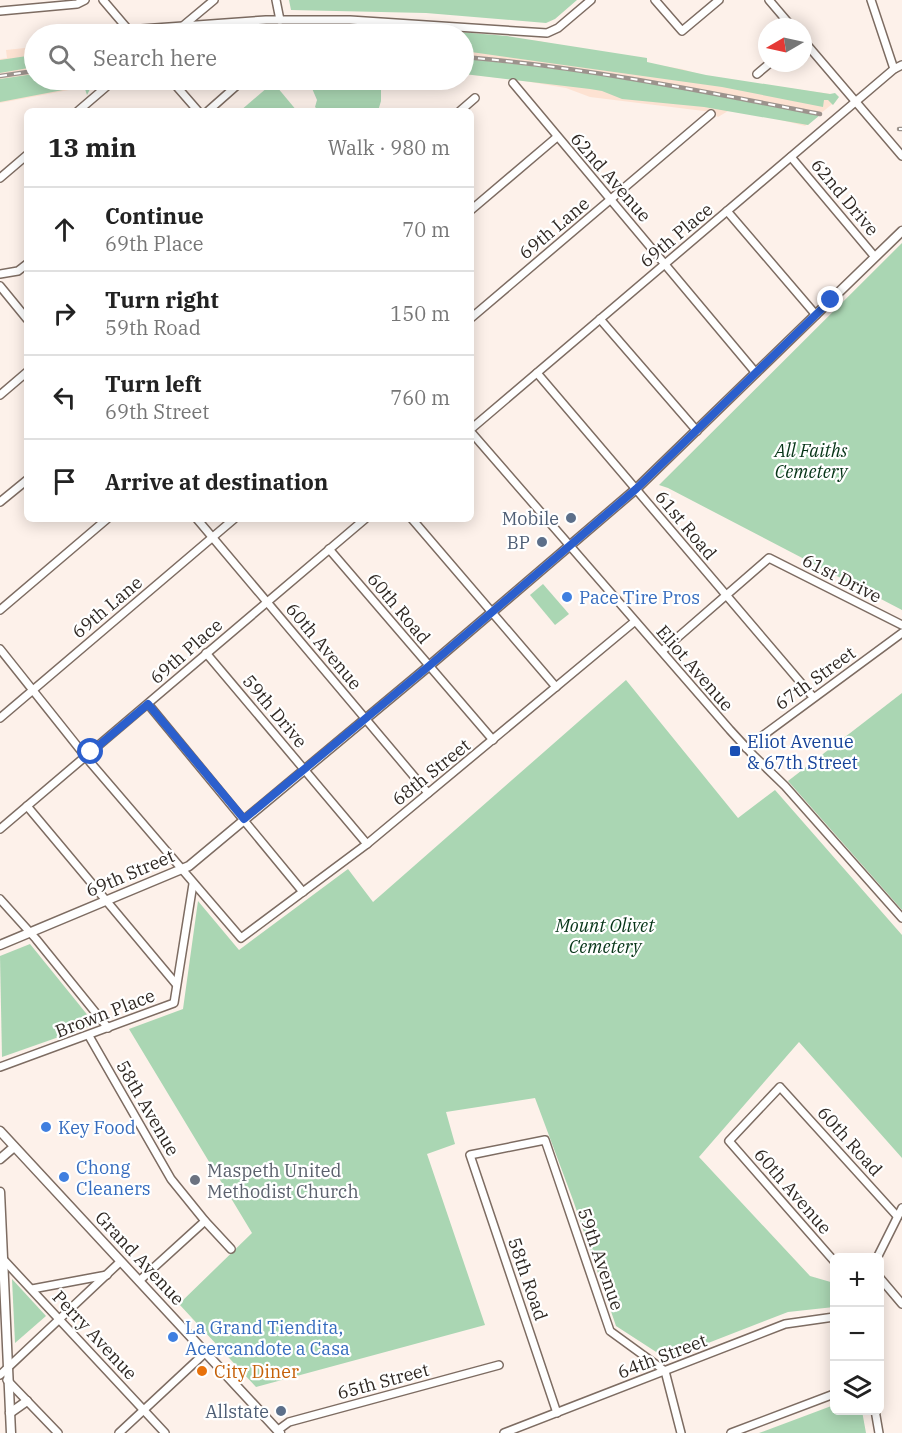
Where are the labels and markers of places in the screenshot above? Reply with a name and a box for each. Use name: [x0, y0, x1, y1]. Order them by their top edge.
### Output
place label: Mobile: [502, 507, 559, 530]
marker: Mobile: [564, 511, 578, 525]
place label: BP: [507, 531, 530, 554]
marker: BP: [535, 535, 549, 549]
place label: Pace Tire Pros: [579, 586, 700, 609]
marker: Pace Tire Pros: [560, 590, 574, 604]
place label: Eliot Avenue & 67th Street: [747, 730, 858, 774]
marker: Eliot Avenue & 67th Street: [728, 744, 742, 758]
place label: Key Food: [58, 1116, 136, 1139]
marker: Key Food: [39, 1120, 53, 1134]
place label: Chong Cleaners: [76, 1156, 151, 1200]
place label: Maspeth United Methodist Church: [207, 1159, 359, 1203]
marker: Chong Cleaners: [57, 1170, 71, 1184]
marker: Maspeth United Methodist Church: [188, 1173, 202, 1187]
place label: La Grand Tiendita, Acercandote a Casa: [185, 1316, 350, 1360]
marker: La Grand Tiendita, Acercandote a Casa: [166, 1330, 180, 1344]
place label: City Diner: [214, 1360, 299, 1383]
marker: City Diner: [195, 1364, 209, 1378]
place label: Allstate: [205, 1400, 269, 1423]
marker: Allstate: [274, 1404, 288, 1418]

